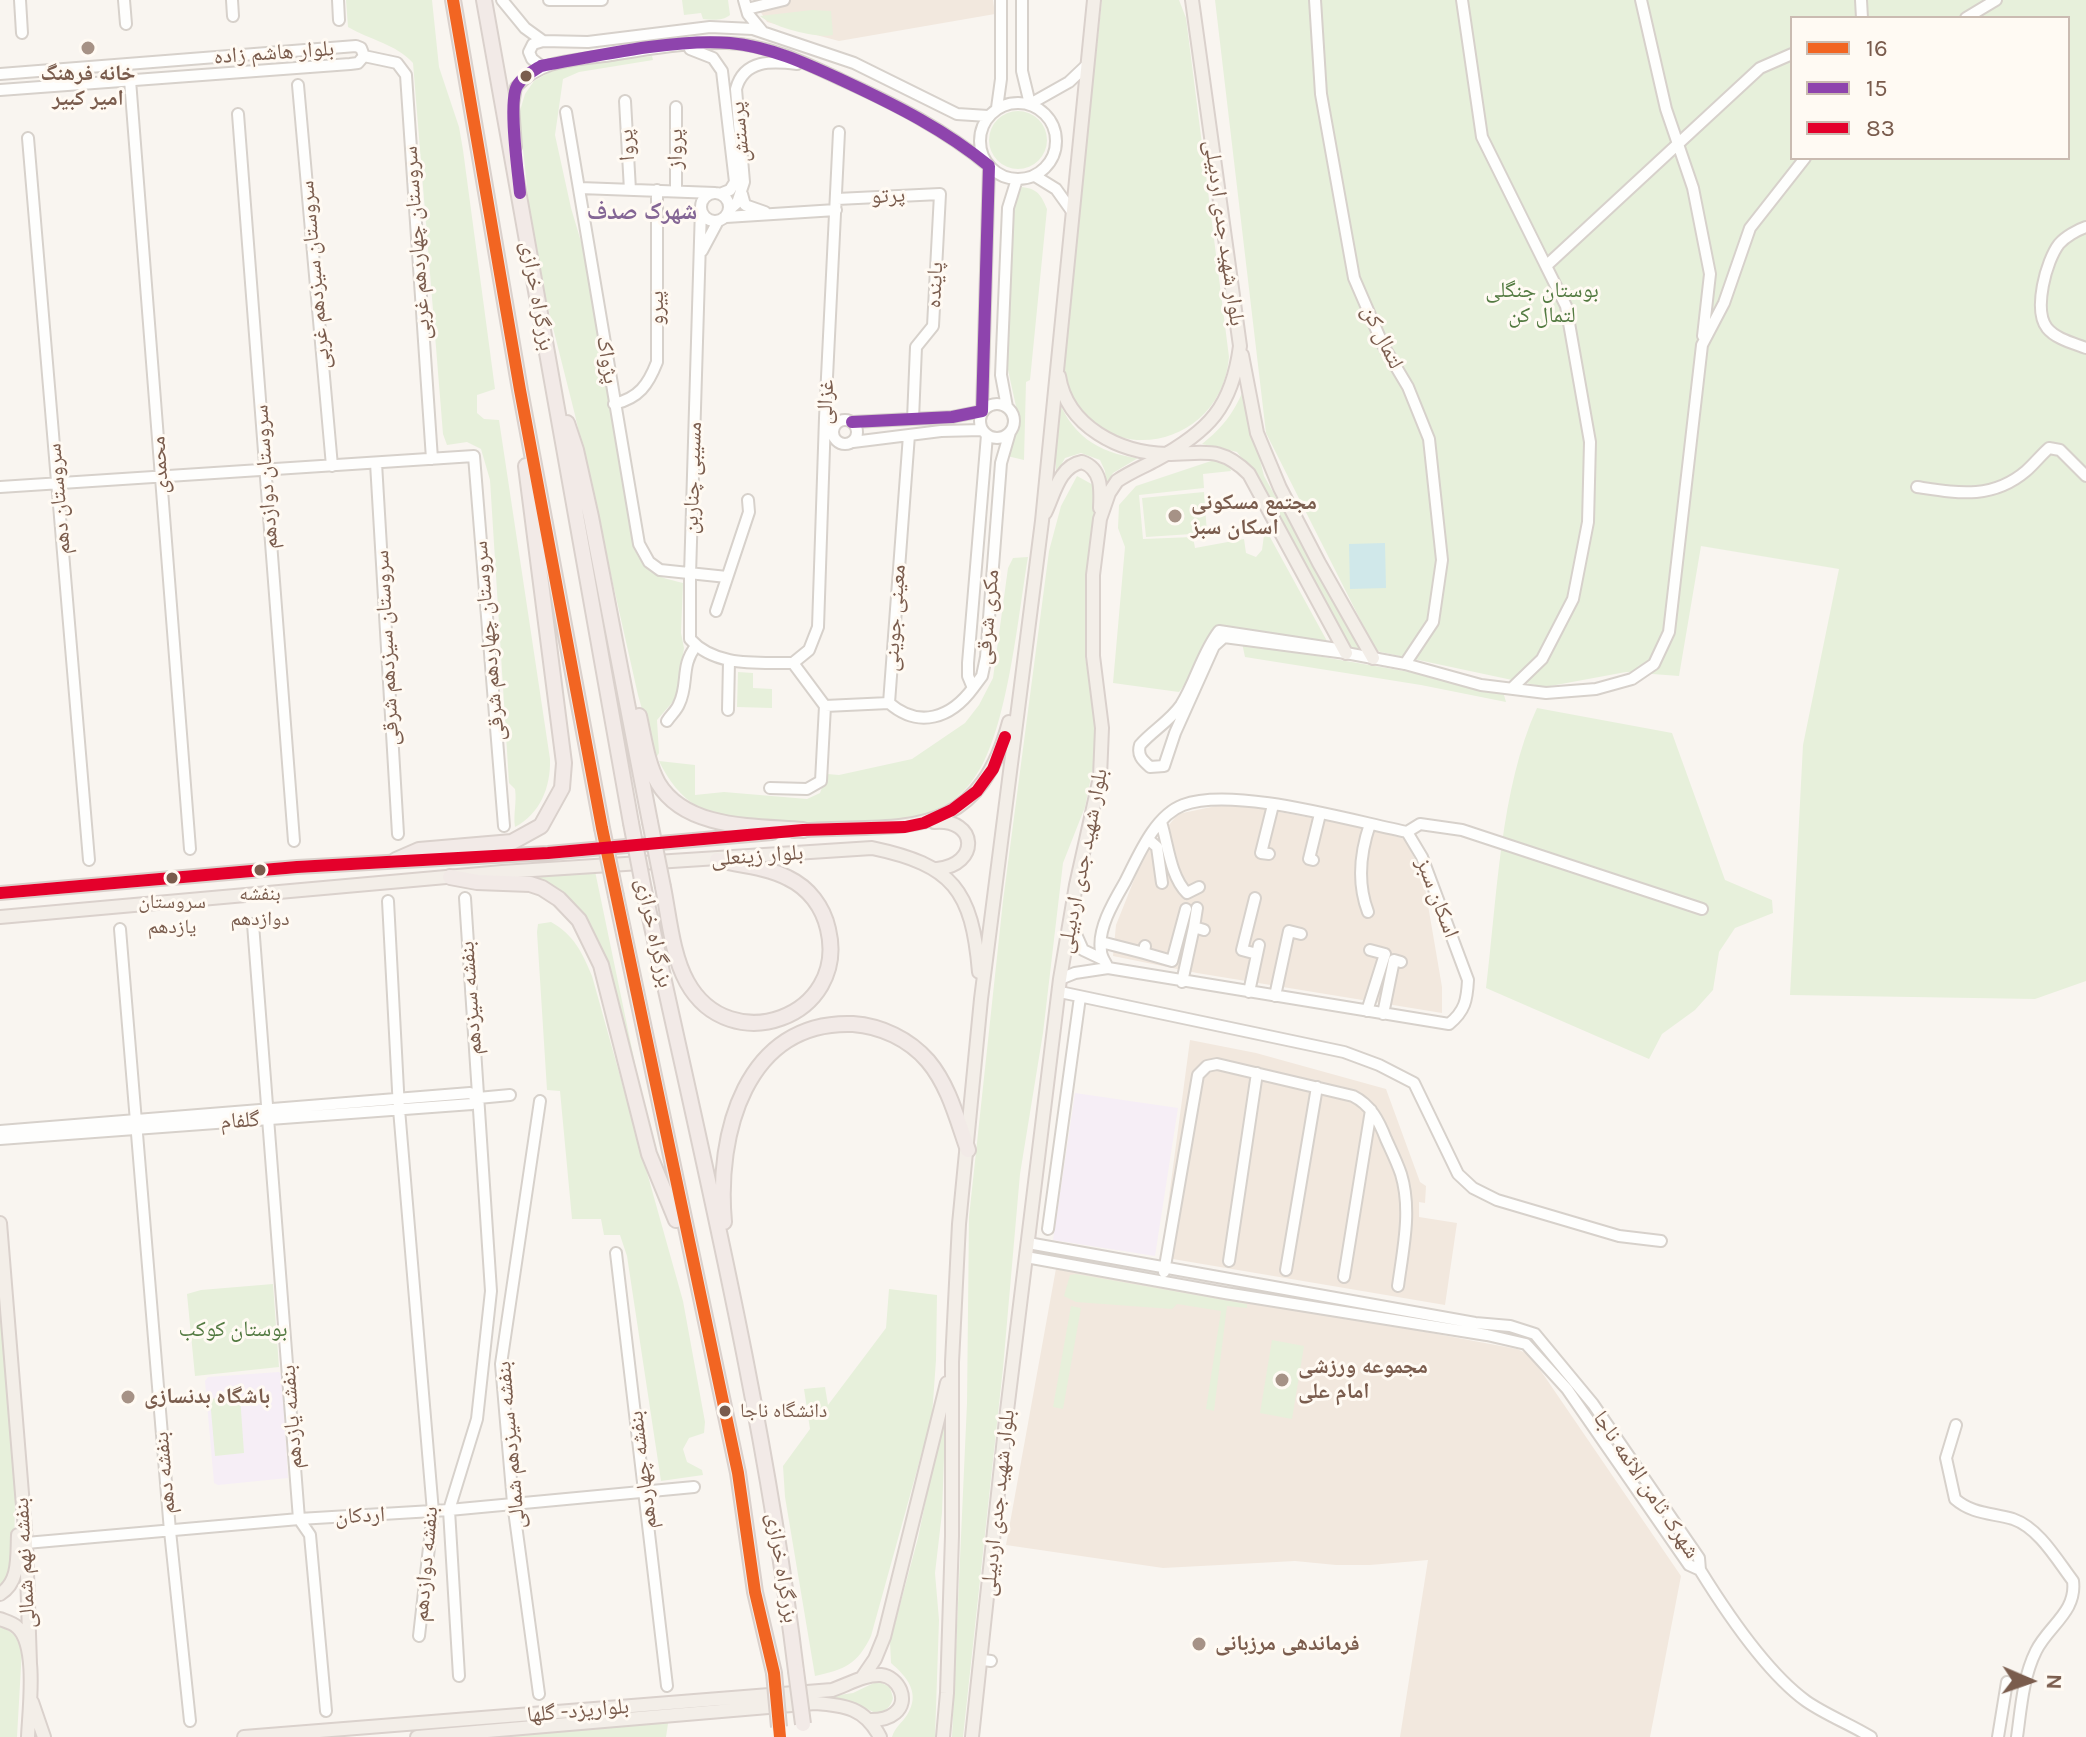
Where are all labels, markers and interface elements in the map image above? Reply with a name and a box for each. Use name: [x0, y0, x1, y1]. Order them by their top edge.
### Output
legend: [1790, 16, 2070, 160]
text: 16: [1866, 34, 1888, 62]
street label: بلوار هاشم زاده: [213, 36, 335, 70]
marker: خانه فرهنگ امیر کبیر: [79, 39, 97, 57]
place label: خانه فرهنگ امیر کبیر: [40, 61, 136, 112]
unlabelled marker: [518, 68, 534, 84]
text: 15: [1866, 74, 1887, 102]
street label: پرستش: [724, 100, 756, 164]
text: 83: [1866, 114, 1895, 142]
street label: پروا: [613, 128, 641, 162]
street label: پرواز: [663, 129, 689, 169]
street label: بلوار شهید جدی اردبیلی: [1198, 138, 1250, 328]
street label: سروستان چهاردهم غربی: [397, 145, 437, 341]
street label: سروستان سیزدهم غربی: [294, 180, 336, 370]
street label: پرتو: [870, 182, 906, 210]
district label: شهرک صدف: [587, 198, 697, 226]
street label: بزرگراه خرازی: [514, 239, 560, 353]
street label: پاینده: [921, 261, 949, 309]
park label: بوستان جنگلی لتمال کن: [1485, 278, 1599, 330]
street label: پیرو: [644, 291, 670, 325]
street label: لتمال کن: [1355, 301, 1409, 373]
street label: پژواک: [590, 334, 624, 386]
street label: غزالی: [812, 379, 840, 425]
street label: سروستان دوازدهم: [248, 404, 284, 550]
street label: مسیبی چناربن: [678, 421, 708, 535]
street label: محمدی: [145, 435, 175, 495]
street label: سروستان دهم: [41, 442, 77, 556]
place label: مجتمع مسکونی اسکان سبز: [1191, 490, 1317, 542]
marker: مجتمع مسکونی اسکان سبز: [1166, 507, 1184, 525]
street label: سروستان چهاردهم شرقی: [467, 540, 511, 742]
street label: سروستان سیزدهم شرقی: [369, 550, 405, 746]
street label: معینی جوینی: [878, 564, 912, 672]
street label: مکری شرقی: [971, 568, 1005, 666]
street label: بلوار شهید جدی اردبیلی: [1052, 766, 1114, 956]
street label: بلوار زینعلی: [710, 840, 804, 872]
street label: اسکان سبز: [1410, 854, 1464, 942]
marker: بنفشه دوازدهم: [252, 862, 268, 878]
marker: سروستان یازدهم: [164, 870, 180, 886]
street label: بزرگراه خرازی: [630, 876, 678, 990]
place label: بنفشه دوازدهم: [230, 882, 290, 929]
place label: سروستان یازدهم: [138, 890, 206, 937]
street label: بنفشه سیزدهم: [454, 940, 488, 1056]
street label: گلفام: [219, 1106, 261, 1136]
park label: بوستان کوکب: [179, 1317, 287, 1343]
place label: مجموعه ورزشی امام علی: [1298, 1354, 1428, 1406]
street label: بنفشه سیزدهم شمالی: [491, 1360, 531, 1530]
street label: بنفشه یازدهم: [275, 1364, 309, 1470]
marker: مجموعه ورزشی امام علی: [1273, 1371, 1291, 1389]
place label: باشگاه بدنسازی: [144, 1384, 270, 1410]
marker: باشگاه بدنسازی: [119, 1388, 137, 1406]
place label: دانشگاه ناجا: [740, 1399, 827, 1423]
marker: دانشگاه ناجا: [717, 1403, 733, 1419]
street label: شهرک ثامن الائمه ناجا: [1587, 1406, 1705, 1564]
street label: بلوار شهید جدی اردبیلی: [975, 1408, 1021, 1598]
street label: بنفشه چهاردهم: [623, 1409, 663, 1531]
street label: بنفشه دهم: [148, 1431, 182, 1515]
street label: بنفشه نهم شمالی: [8, 1497, 42, 1629]
street label: اردکان: [334, 1501, 386, 1531]
street label: بنفشه دوازدهم: [408, 1505, 444, 1623]
street label: بزرگراه خرازی: [760, 1511, 804, 1625]
place label: فرماندهی مرزبانی: [1215, 1631, 1360, 1657]
marker: فرماندهی مرزبانی: [1190, 1635, 1208, 1653]
north arrow: [1990, 1641, 2070, 1721]
text: N: [2041, 1673, 2067, 1690]
street label: بلواریزد- گلها: [526, 1693, 630, 1729]

